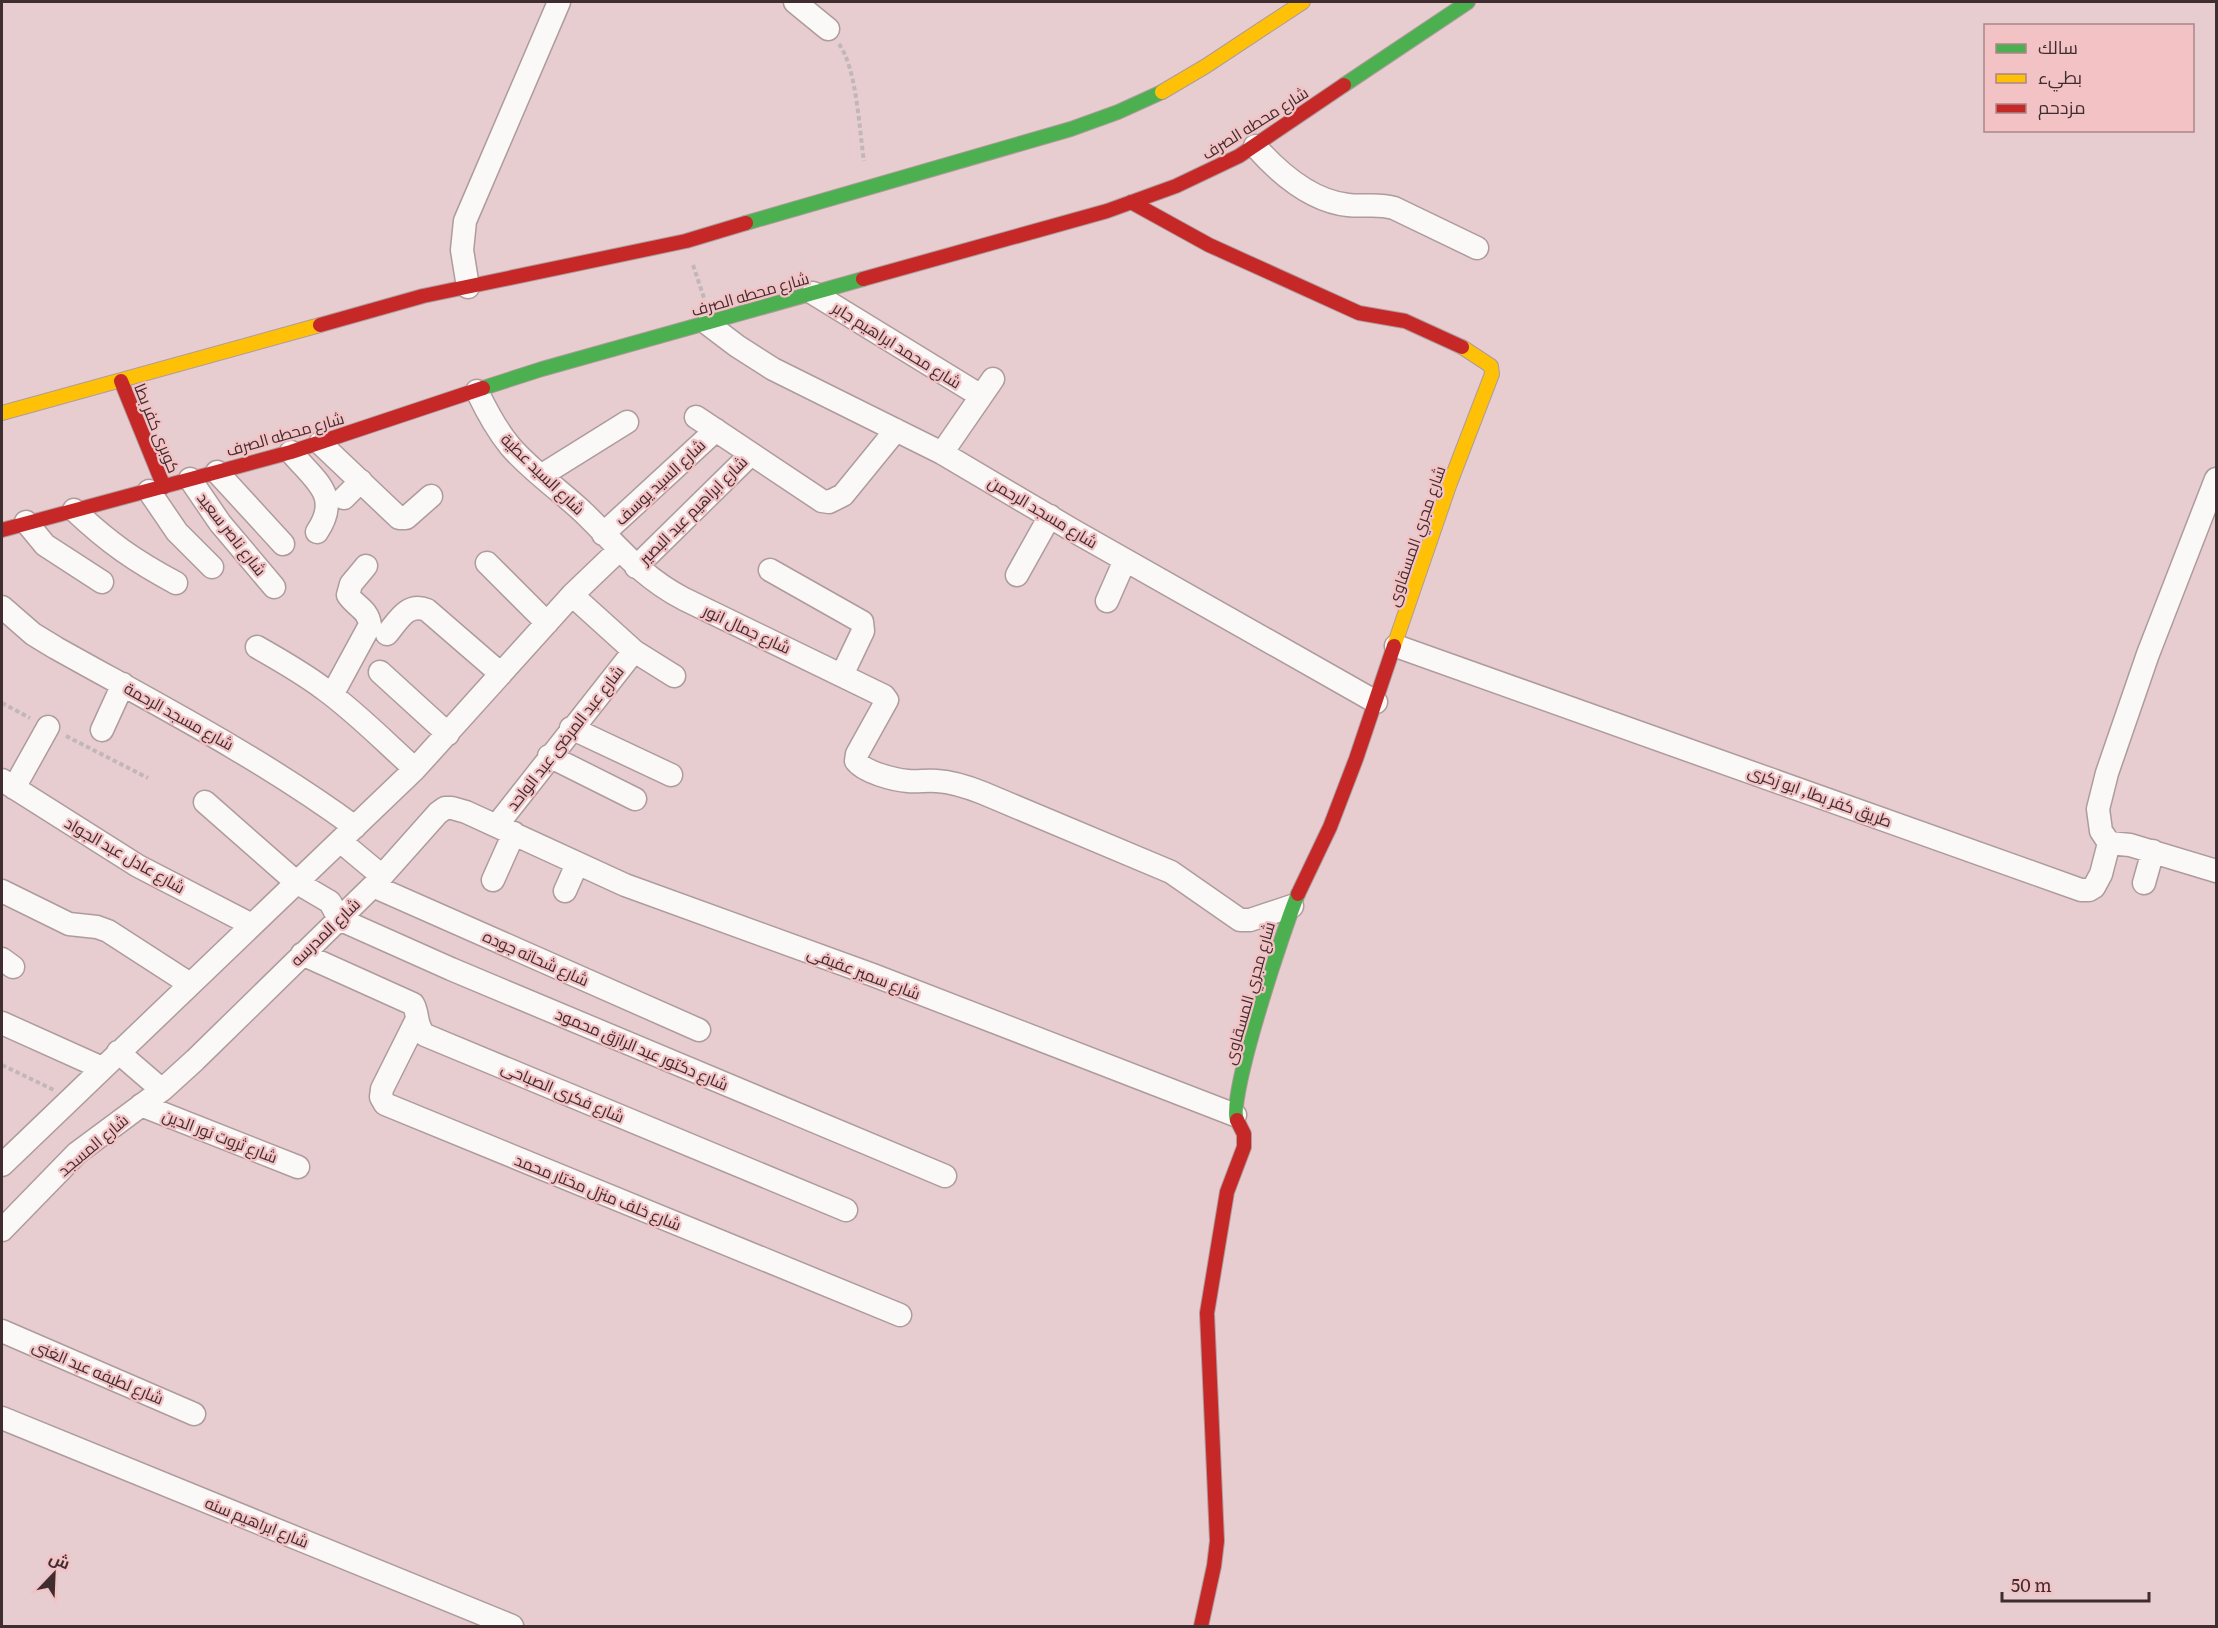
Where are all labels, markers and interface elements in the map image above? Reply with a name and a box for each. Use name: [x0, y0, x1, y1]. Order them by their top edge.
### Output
legend: [1984, 24, 2194, 132]
text: سالك: [2038, 33, 2078, 60]
text: بطيء: [2038, 63, 2082, 92]
street label: شارع محطه الصرف: [1197, 80, 1313, 165]
text: مزدحم: [2038, 93, 2086, 120]
street label: شارع محطه الصرف: [688, 265, 812, 322]
street label: شارع محمد ابراهيم جابر: [827, 294, 967, 394]
street label: كوبرى كفر بطا: [129, 379, 187, 476]
street label: شارع محطه الصرف: [223, 405, 347, 462]
street label: شارع السيد عطية: [496, 427, 591, 520]
street label: شارع السيد يوسف: [608, 433, 711, 531]
street label: شارع ابراهيم عبد البصير: [632, 449, 753, 571]
street label: شارع مجري المسقاوى: [1380, 462, 1453, 610]
street label: شارع مسجد الرحمن: [984, 469, 1103, 554]
street label: شارع ناصر سعيد: [192, 486, 273, 581]
street label: شارع جمال انور: [698, 597, 795, 660]
street label: شارع عبد المرضى عبد الواحد: [500, 660, 629, 816]
street label: شارع مسجد الرحمة: [120, 675, 239, 756]
street label: طريق كفر بطا, ابو زكرى: [1745, 758, 1896, 832]
street label: شارع عادل عبد الجواد: [60, 810, 190, 899]
street label: شارع المدرسه: [284, 892, 365, 972]
street label: شارع مجري المسقاوى: [1216, 918, 1283, 1068]
street label: شارع شحاته جوده: [479, 923, 593, 992]
street label: شارع سمير عفيفى: [804, 939, 925, 1006]
street label: شارع دكتور عبد الرازق محمود: [552, 1001, 733, 1096]
street label: شارع فكرى الصباحى: [498, 1054, 629, 1129]
street label: شارع ثروت نور الدين: [159, 1102, 281, 1169]
street label: شارع المسجد: [52, 1108, 134, 1182]
street label: شارع خلف منزل مختار محمد: [511, 1147, 685, 1236]
street label: شارع لطيفه عبد الغنى: [29, 1333, 168, 1411]
street label: شارع ابراهيم سنه: [201, 1489, 313, 1554]
north arrow: [24, 1544, 84, 1604]
text: ش: [46, 1544, 74, 1574]
scale bar: [2002, 1565, 2149, 1603]
text: 50 m: [2011, 1571, 2052, 1598]

